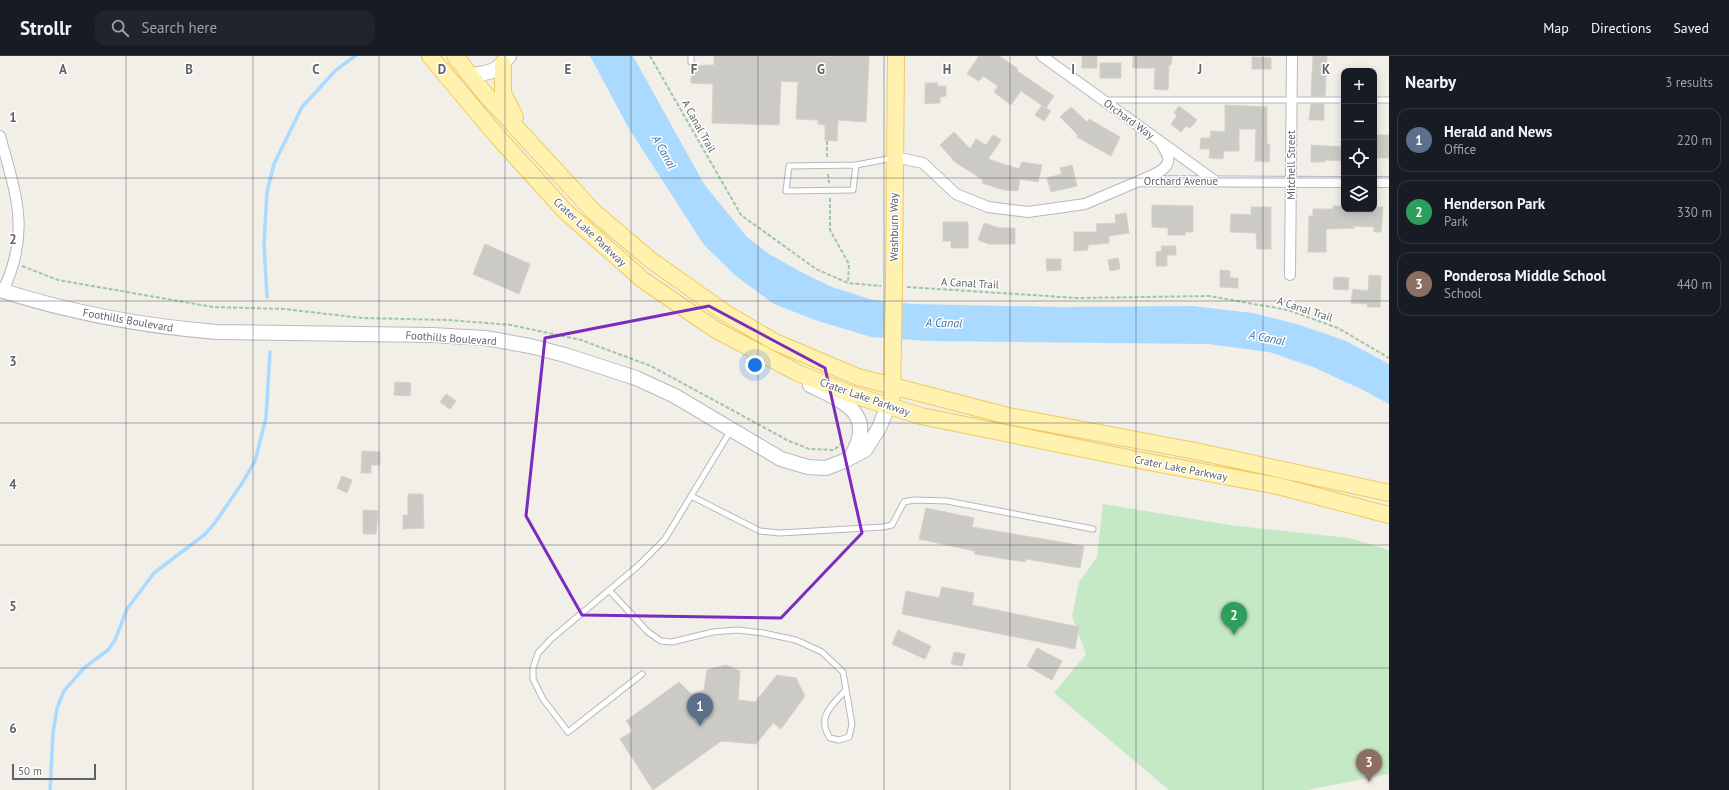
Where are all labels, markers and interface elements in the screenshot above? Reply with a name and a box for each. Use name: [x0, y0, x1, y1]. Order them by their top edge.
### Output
search box: [95, 10, 375, 46]
text: Strollr: [20, 16, 71, 40]
icon: search: [109, 17, 131, 39]
text: Search here: [141, 18, 217, 37]
text: Map: [1543, 19, 1569, 37]
text: Directions: [1591, 19, 1651, 37]
text: Saved: [1673, 19, 1709, 37]
text: A: [59, 61, 67, 78]
text: B: [185, 61, 193, 78]
text: C: [312, 61, 320, 78]
text: D: [438, 61, 446, 78]
text: E: [565, 61, 572, 78]
text: F: [691, 61, 698, 78]
text: G: [817, 61, 825, 78]
text: H: [943, 61, 951, 78]
text: I: [1071, 61, 1075, 78]
text: J: [1197, 61, 1202, 78]
text: K: [1322, 61, 1330, 78]
map controls: [1341, 68, 1377, 212]
button: +: [1341, 68, 1377, 104]
text: Nearby: [1405, 71, 1456, 93]
text: 3 results: [1665, 74, 1713, 91]
street label: Orchard Way: [1101, 96, 1158, 143]
street label: A Canal Trail: [679, 97, 720, 155]
button: −: [1341, 104, 1377, 140]
text: 1: [9, 109, 17, 126]
text: Herald and News: [1444, 122, 1552, 141]
street label: Mitchell Street: [1284, 130, 1298, 200]
water label: A Canal: [649, 131, 680, 172]
text: 1: [1415, 132, 1423, 149]
text: 220 m: [1677, 132, 1712, 149]
button: locate: [1341, 140, 1377, 176]
text: Office: [1444, 141, 1476, 158]
street label: Orchard Avenue: [1144, 174, 1219, 188]
button: layers: [1341, 176, 1377, 212]
street label: Washburn Way: [887, 192, 901, 261]
text: Henderson Park: [1444, 194, 1545, 213]
street label: Crater Lake Parkway: [551, 195, 630, 270]
text: 2: [1415, 204, 1423, 221]
text: 330 m: [1677, 204, 1712, 221]
text: Park: [1444, 213, 1468, 230]
text: 2: [9, 231, 17, 248]
text: Ponderosa Middle School: [1444, 266, 1606, 285]
street label: A Canal Trail: [941, 274, 1000, 292]
text: 3: [1415, 276, 1423, 293]
text: 440 m: [1677, 276, 1712, 293]
text: School: [1444, 285, 1482, 302]
street label: A Canal Trail: [1275, 293, 1336, 325]
street label: Foothills Boulevard: [82, 305, 174, 335]
water label: A Canal: [925, 315, 963, 330]
water label: A Canal: [1247, 326, 1287, 349]
street label: Foothills Boulevard: [405, 328, 497, 348]
text: 3: [9, 353, 17, 370]
your location: [745, 355, 765, 375]
street label: Crater Lake Parkway: [818, 375, 913, 419]
street label: Crater Lake Parkway: [1133, 452, 1230, 484]
text: 4: [9, 476, 17, 493]
text: 5: [9, 598, 17, 615]
pin: 2: [1221, 602, 1247, 635]
pin: 1: [687, 693, 713, 726]
text: 6: [9, 720, 17, 737]
pin: 3: [1356, 749, 1382, 782]
scale bar: [12, 762, 96, 781]
text: 50 m: [18, 764, 42, 778]

